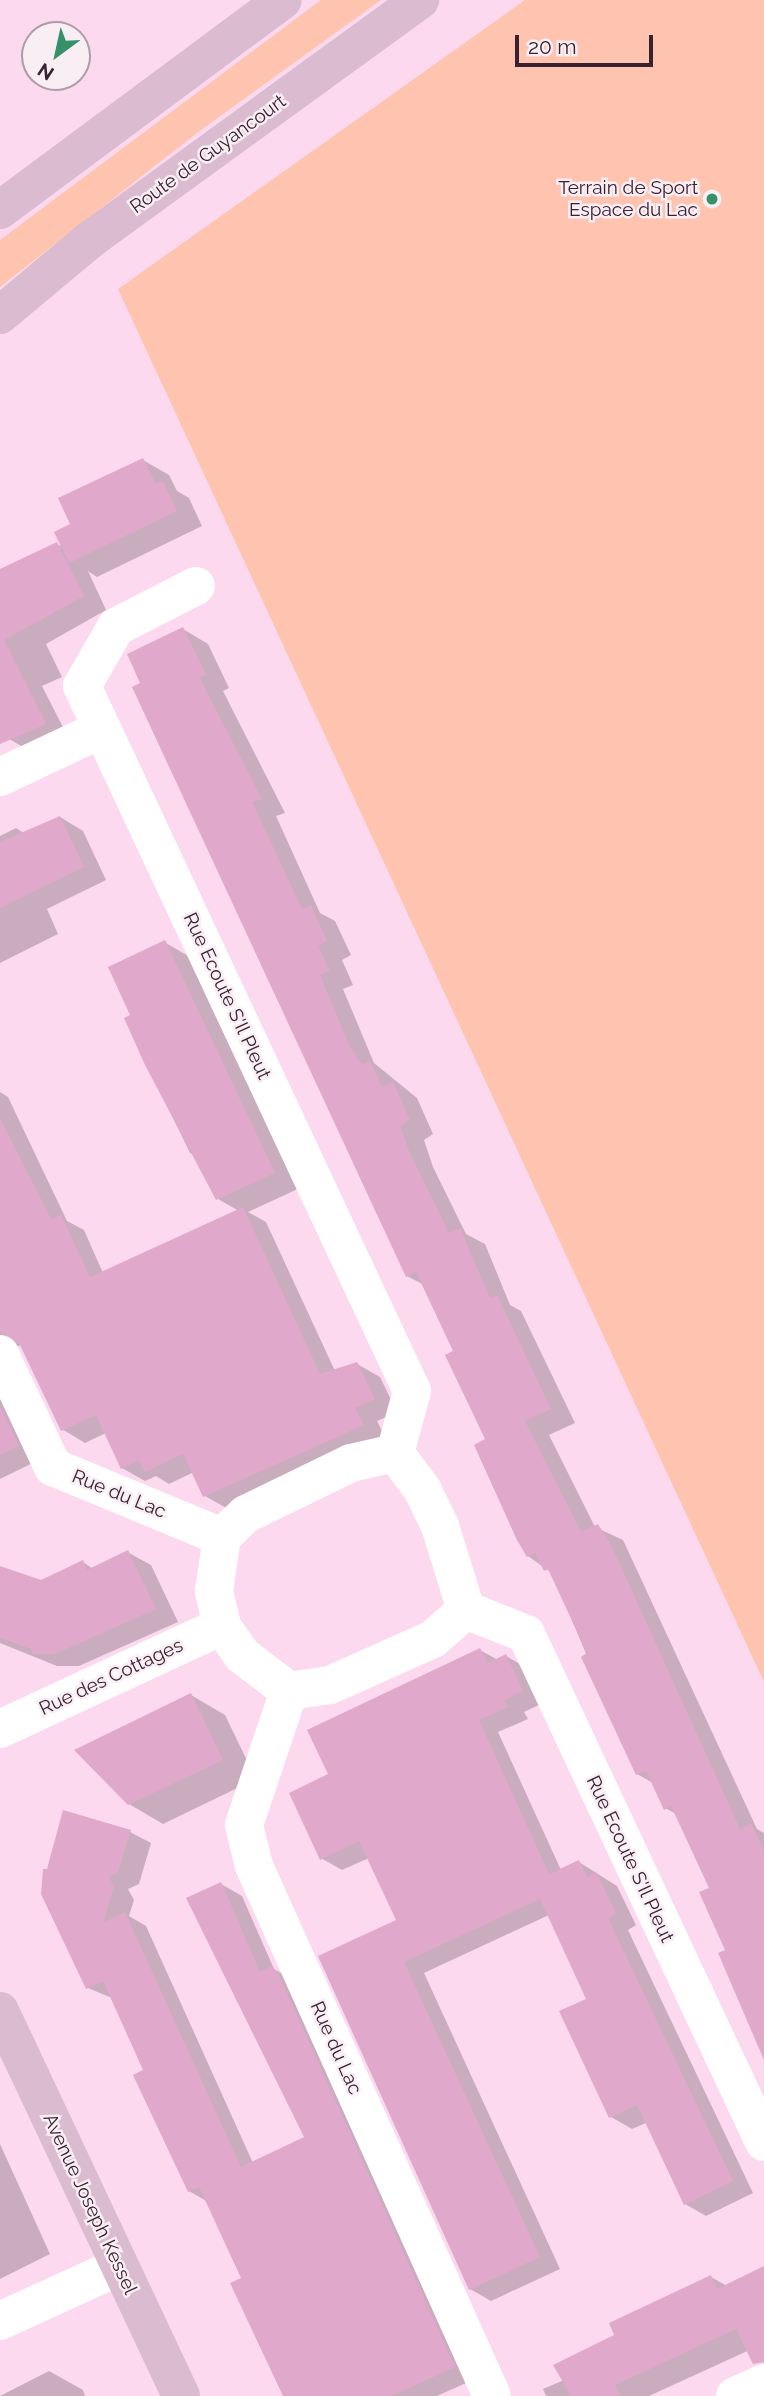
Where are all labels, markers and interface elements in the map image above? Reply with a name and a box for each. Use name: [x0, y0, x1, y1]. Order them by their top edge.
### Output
north arrow: [21, 21, 91, 91]
scale bar: [519, 21, 657, 65]
text: 20 m: [528, 34, 576, 59]
text: N: [34, 59, 58, 85]
street label: Route de Guyancourt: [126, 90, 290, 218]
place label: Terrain de Sport Espace du Lac: [558, 177, 698, 221]
marker: Terrain de Sport Espace du Lac: [704, 191, 720, 207]
street label: Rue Ecoute S'Il Pleut: [178, 909, 276, 1083]
street label: Rue du Lac: [69, 1465, 169, 1523]
street label: Rue des Cottages: [36, 1634, 186, 1720]
street label: Rue Ecoute S'Il Pleut: [581, 1772, 679, 1946]
street label: Rue du Lac: [305, 1998, 367, 2098]
street label: Avenue Joseph Kessel: [38, 2110, 142, 2298]

